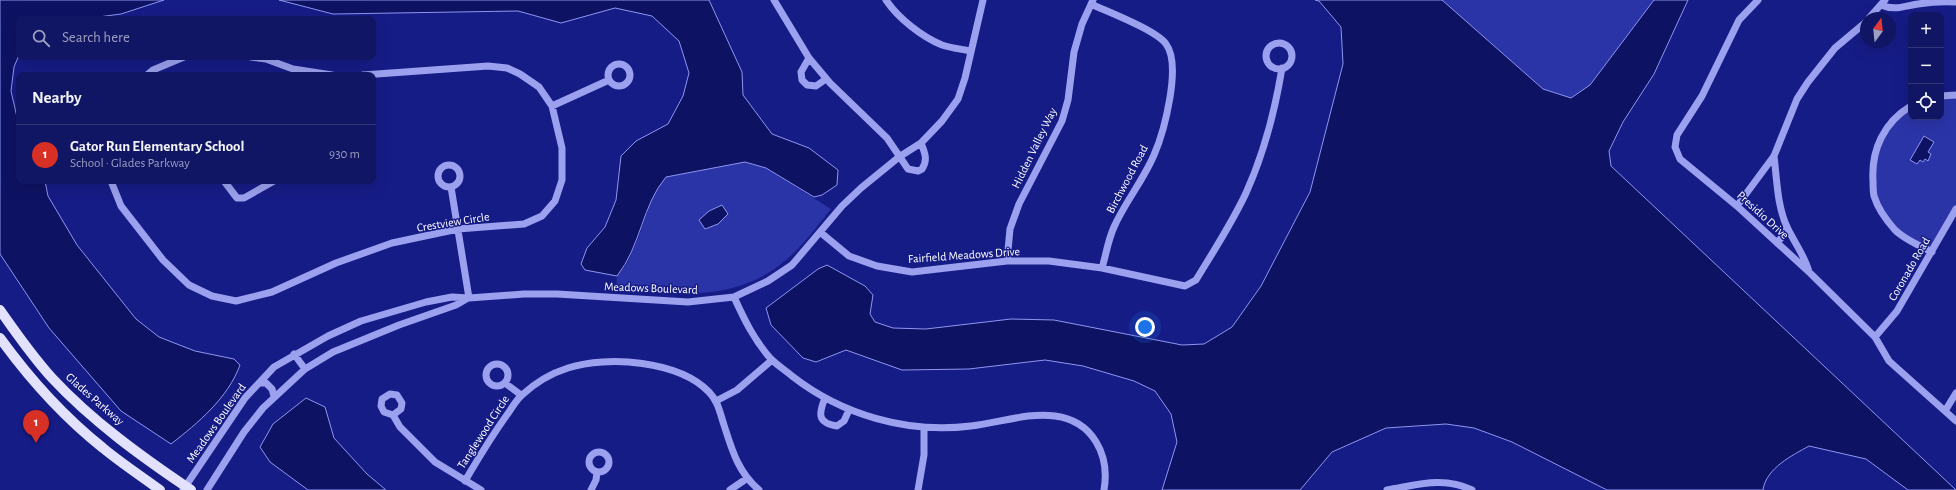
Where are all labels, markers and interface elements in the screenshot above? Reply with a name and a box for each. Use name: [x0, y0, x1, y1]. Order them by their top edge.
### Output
north arrow: [1860, 12, 1896, 48]
map controls: [1908, 12, 1944, 120]
button: +: [1908, 12, 1944, 48]
search box: [16, 16, 376, 60]
icon: search: [30, 27, 52, 49]
text: Search here: [62, 30, 130, 45]
button: −: [1908, 48, 1944, 84]
button: locate: [1908, 84, 1944, 120]
text: Nearby: [32, 89, 82, 106]
street label: Hidden Valley Way: [1009, 106, 1060, 191]
text: Gator Run Elementary School: [70, 139, 244, 154]
street label: Birchwood Road: [1104, 143, 1150, 215]
text: 1: [43, 148, 47, 161]
text: 930 m: [329, 148, 360, 161]
text: School · Glades Parkway: [70, 157, 190, 170]
street label: Presidio Drive: [1735, 189, 1791, 241]
street label: Crestview Circle: [416, 210, 490, 234]
street label: Coronado Road: [1886, 235, 1932, 303]
street label: Fairfield Meadows Drive: [908, 245, 1020, 265]
street label: Meadows Boulevard: [604, 280, 698, 296]
your location: [1135, 317, 1155, 337]
street label: Glades Parkway: [63, 371, 126, 428]
street label: Meadows Boulevard: [184, 381, 248, 465]
street label: Tanglewood Circle: [455, 393, 511, 471]
pin: 1: [23, 410, 49, 443]

